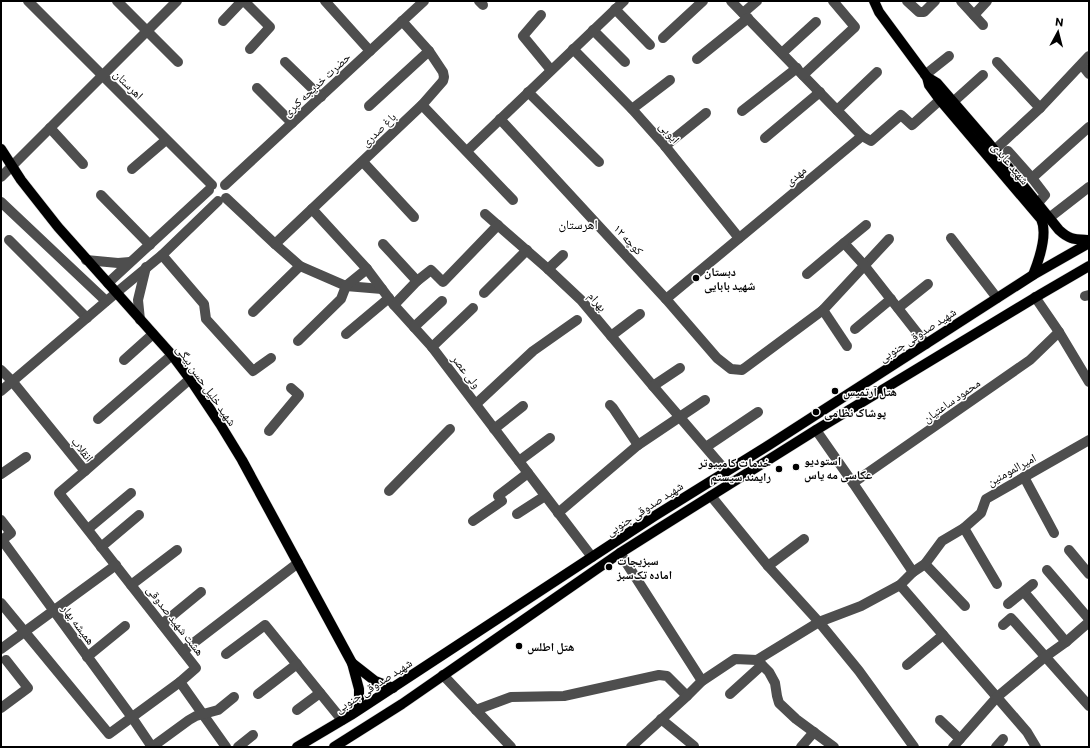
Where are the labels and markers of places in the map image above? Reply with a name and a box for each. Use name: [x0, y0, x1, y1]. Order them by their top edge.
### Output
place label: دبستان شهید بابایی: [704, 264, 756, 294]
marker: دبستان شهید بابایی: [691, 273, 701, 283]
place label: هتل آرتمیس: [843, 384, 897, 400]
marker: هتل آرتمیس: [830, 386, 840, 396]
place label: پوشاک نظامی: [824, 405, 887, 421]
marker: پوشاک نظامی: [811, 407, 821, 417]
place label: استودیو عکاسی مه یاس: [804, 453, 872, 483]
place label: خدمات کامپیوتر رایمند سیستم: [697, 455, 771, 485]
marker: استودیو عکاسی مه یاس: [791, 462, 801, 472]
marker: خدمات کامپیوتر رایمند سیستم: [774, 464, 784, 474]
place label: سبزیجات اماده تک‌سبز: [616, 553, 672, 582]
marker: سبزیجات اماده تک‌سبز: [604, 562, 614, 572]
place label: هتل اطلس: [527, 639, 574, 655]
marker: هتل اطلس: [514, 641, 524, 651]

